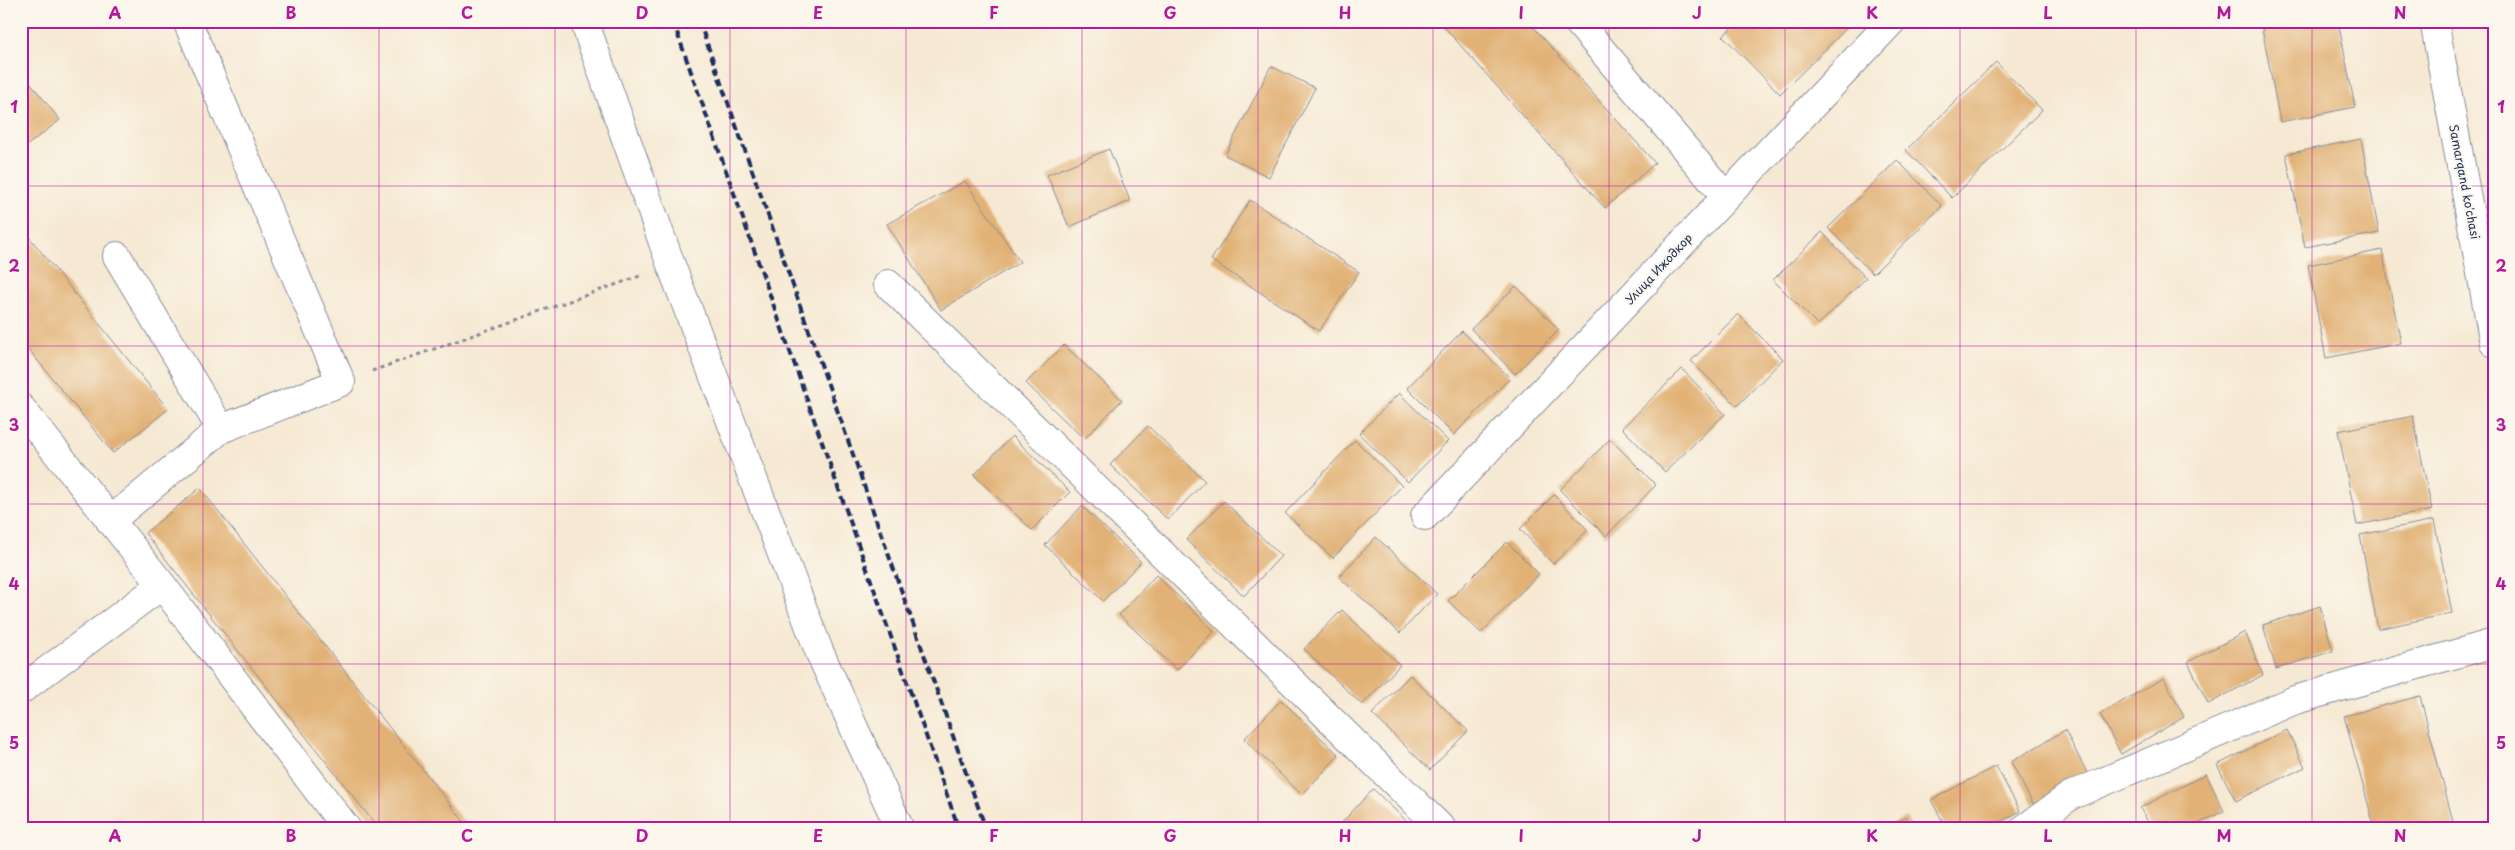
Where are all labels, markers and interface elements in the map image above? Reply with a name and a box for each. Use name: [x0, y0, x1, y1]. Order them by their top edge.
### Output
text: A: [109, 0, 122, 24]
text: B: [286, 0, 297, 24]
text: C: [461, 0, 473, 24]
text: D: [636, 0, 648, 24]
text: E: [813, 0, 823, 24]
text: F: [989, 0, 999, 24]
text: G: [1163, 0, 1177, 24]
text: H: [1339, 0, 1351, 24]
text: I: [1518, 0, 1524, 24]
text: J: [1692, 0, 1702, 24]
text: K: [1866, 0, 1878, 24]
text: L: [2043, 0, 2053, 24]
text: M: [2216, 0, 2232, 24]
text: N: [2394, 0, 2406, 24]
text: 1: [10, 94, 18, 118]
text: 1: [2497, 94, 2505, 118]
street label: Samarqand ko'chasi: [2445, 123, 2485, 241]
street label: Улица Ижодкор: [1620, 229, 1696, 308]
text: 2: [8, 253, 20, 277]
text: 2: [2495, 253, 2507, 277]
text: 3: [9, 412, 19, 436]
text: 3: [2496, 412, 2506, 436]
text: 4: [9, 571, 20, 595]
text: 4: [2496, 571, 2507, 595]
text: 5: [9, 730, 19, 754]
text: 5: [2496, 730, 2506, 754]
text: A: [109, 823, 122, 847]
text: B: [286, 823, 297, 847]
text: C: [461, 823, 473, 847]
text: D: [636, 823, 648, 847]
text: E: [813, 823, 823, 847]
text: F: [989, 823, 999, 847]
text: G: [1163, 823, 1177, 847]
text: H: [1339, 823, 1351, 847]
text: I: [1518, 823, 1524, 847]
text: J: [1692, 823, 1702, 847]
text: K: [1866, 823, 1878, 847]
text: L: [2043, 823, 2053, 847]
text: M: [2216, 823, 2232, 847]
text: N: [2394, 823, 2406, 847]

